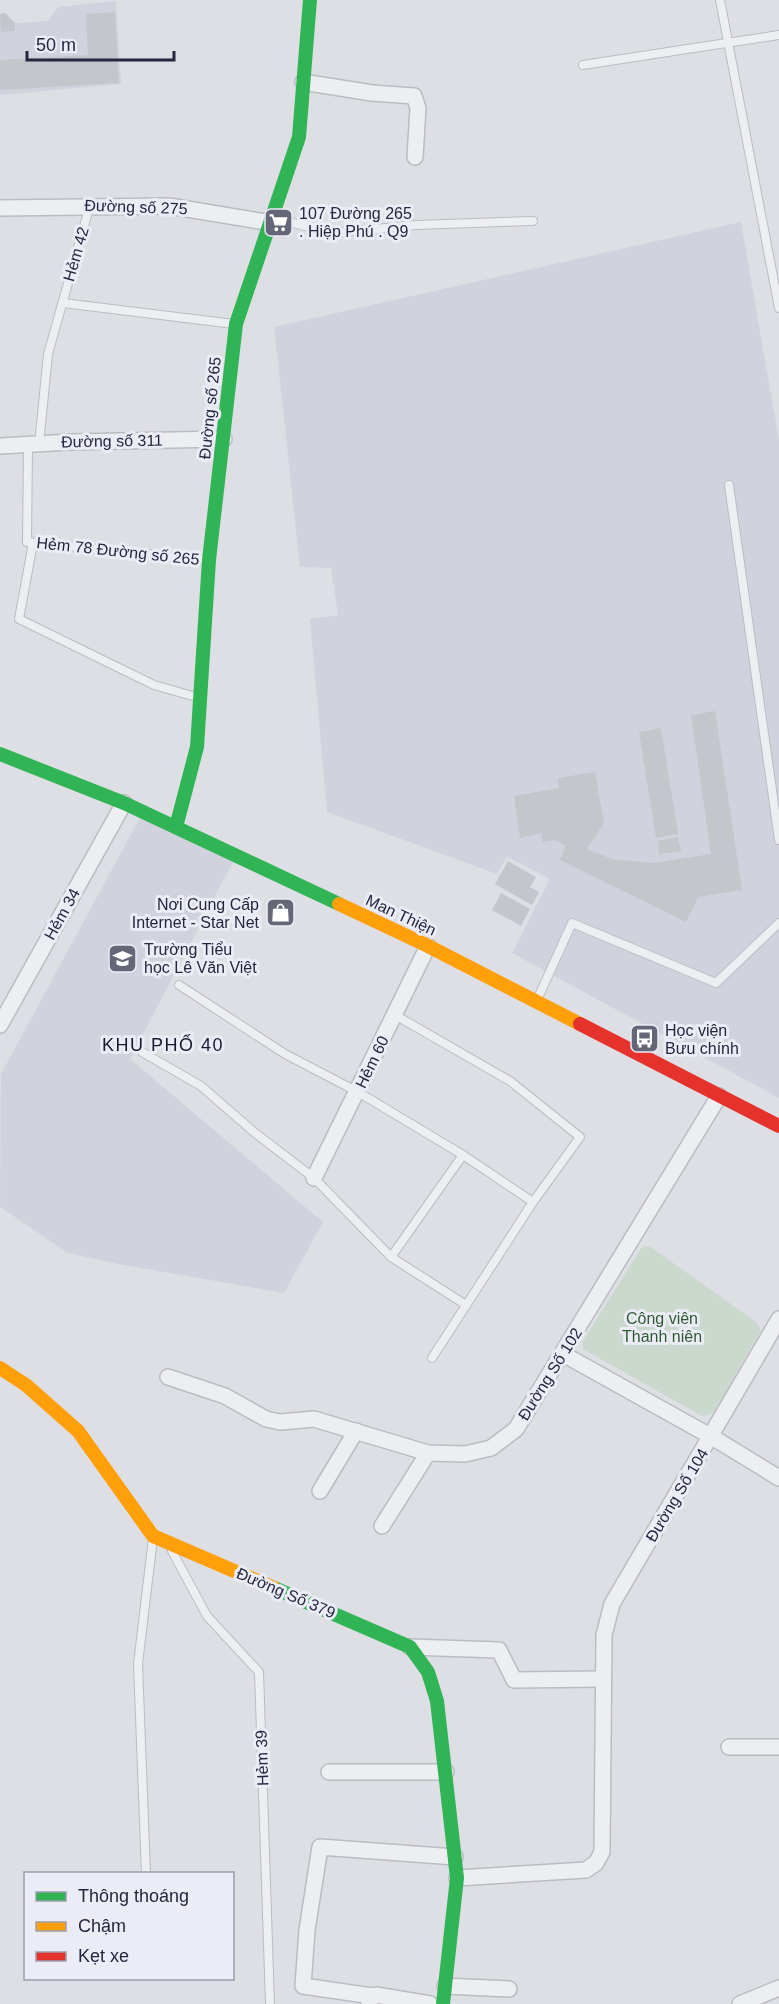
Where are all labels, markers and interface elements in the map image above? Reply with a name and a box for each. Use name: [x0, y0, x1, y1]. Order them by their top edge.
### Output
scale bar: [27, 24, 174, 62]
text: 50 m: [36, 35, 76, 55]
street label: Đường số 275: [84, 197, 188, 217]
place label: 107 Đường 265 . Hiệp Phú . Q9: [299, 205, 412, 240]
supermarket icon: 107 Đường 265 . Hiệp Phú . Q9: [262, 206, 294, 238]
street label: Hẻm 42: [60, 225, 92, 283]
street label: Đường số 265: [196, 356, 224, 460]
street label: Đường số 311: [61, 432, 163, 450]
street label: Hẻm 78 Đường số 265: [36, 534, 200, 568]
street label: Hẻm 34: [41, 885, 83, 943]
street label: Man Thiện: [363, 891, 439, 939]
place label: Nơi Cung Cấp Internet - Star Net: [132, 896, 260, 931]
shop icon: Nơi Cung Cấp Internet - Star Net: [264, 897, 296, 929]
place label: Trường Tiểu học Lê Văn Việt: [144, 941, 257, 976]
school or university icon: Trường Tiểu học Lê Văn Việt: [107, 942, 139, 974]
place label: Học viện Bưu chính: [665, 1022, 739, 1057]
bus stop icon: Học viện Bưu chính: [628, 1023, 660, 1055]
street label: Hẻm 60: [352, 1033, 392, 1091]
district label: KHU PHỐ 40: [102, 1034, 224, 1055]
park label: Công viên Thanh niên: [622, 1310, 702, 1345]
street label: Đường Số 102: [515, 1325, 585, 1423]
street label: Đường Số 104: [642, 1445, 712, 1545]
street label: Đường Số 379: [234, 1565, 338, 1622]
street label: Hẻm 39: [253, 1730, 271, 1786]
legend: [24, 1872, 234, 1980]
text: Thông thoáng: [78, 1886, 189, 1906]
text: Chậm: [78, 1916, 126, 1936]
text: Kẹt xe: [78, 1946, 129, 1966]

